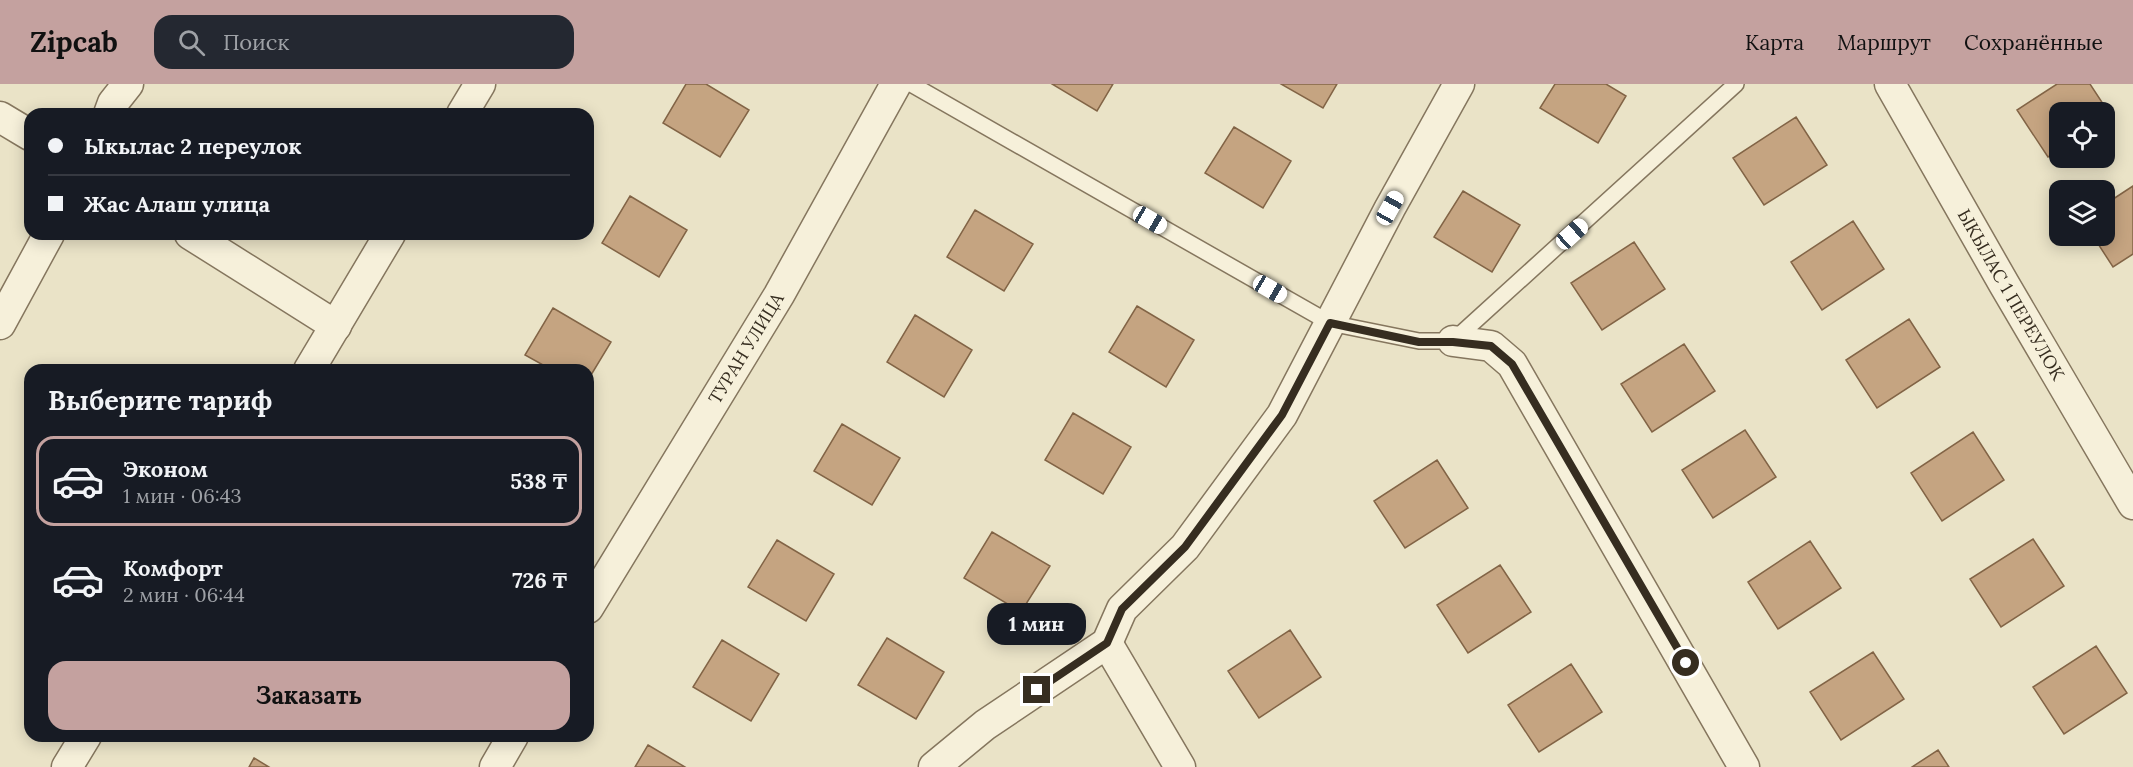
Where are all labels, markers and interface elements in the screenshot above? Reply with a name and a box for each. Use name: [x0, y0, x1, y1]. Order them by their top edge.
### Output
search box: [154, 15, 574, 69]
text: Zipcab: [30, 24, 118, 60]
icon: search: [175, 26, 208, 59]
text: Поиск: [223, 28, 289, 56]
text: Карта: [1745, 29, 1804, 56]
text: Маршрут: [1837, 29, 1931, 56]
text: Сохранённые: [1964, 29, 2103, 56]
map controls: [2049, 102, 2115, 246]
button: locate: [2049, 102, 2115, 168]
text: Ыкылас 2 переулок: [84, 132, 302, 160]
button: layers: [2049, 180, 2115, 246]
car: [1373, 188, 1407, 228]
text: Жас Алаш улица: [84, 190, 270, 218]
car: [1130, 203, 1170, 237]
street label: ЫКЫЛАС 1 ПЕРЕУЛОК: [1953, 205, 2070, 385]
car: [1553, 215, 1591, 253]
car: [1250, 272, 1290, 306]
street label: ТУРАН УЛИЦА: [703, 288, 789, 408]
text: Выберите тариф: [48, 383, 272, 417]
icon: car: [51, 454, 105, 508]
text: Эконом: [123, 455, 208, 483]
text: 538 ₸: [510, 467, 567, 495]
text: 1 мин · 06:43: [123, 483, 242, 508]
icon: car: [51, 553, 105, 607]
text: Комфорт: [123, 554, 223, 582]
text: 726 ₸: [512, 566, 567, 594]
text: 2 мин · 06:44: [123, 582, 245, 607]
callout: 1 мин: [988, 603, 1086, 645]
text: 1 мин: [1009, 611, 1064, 636]
route start: [1672, 649, 1699, 676]
button: Заказать: [48, 661, 570, 730]
route end: [1023, 676, 1050, 703]

